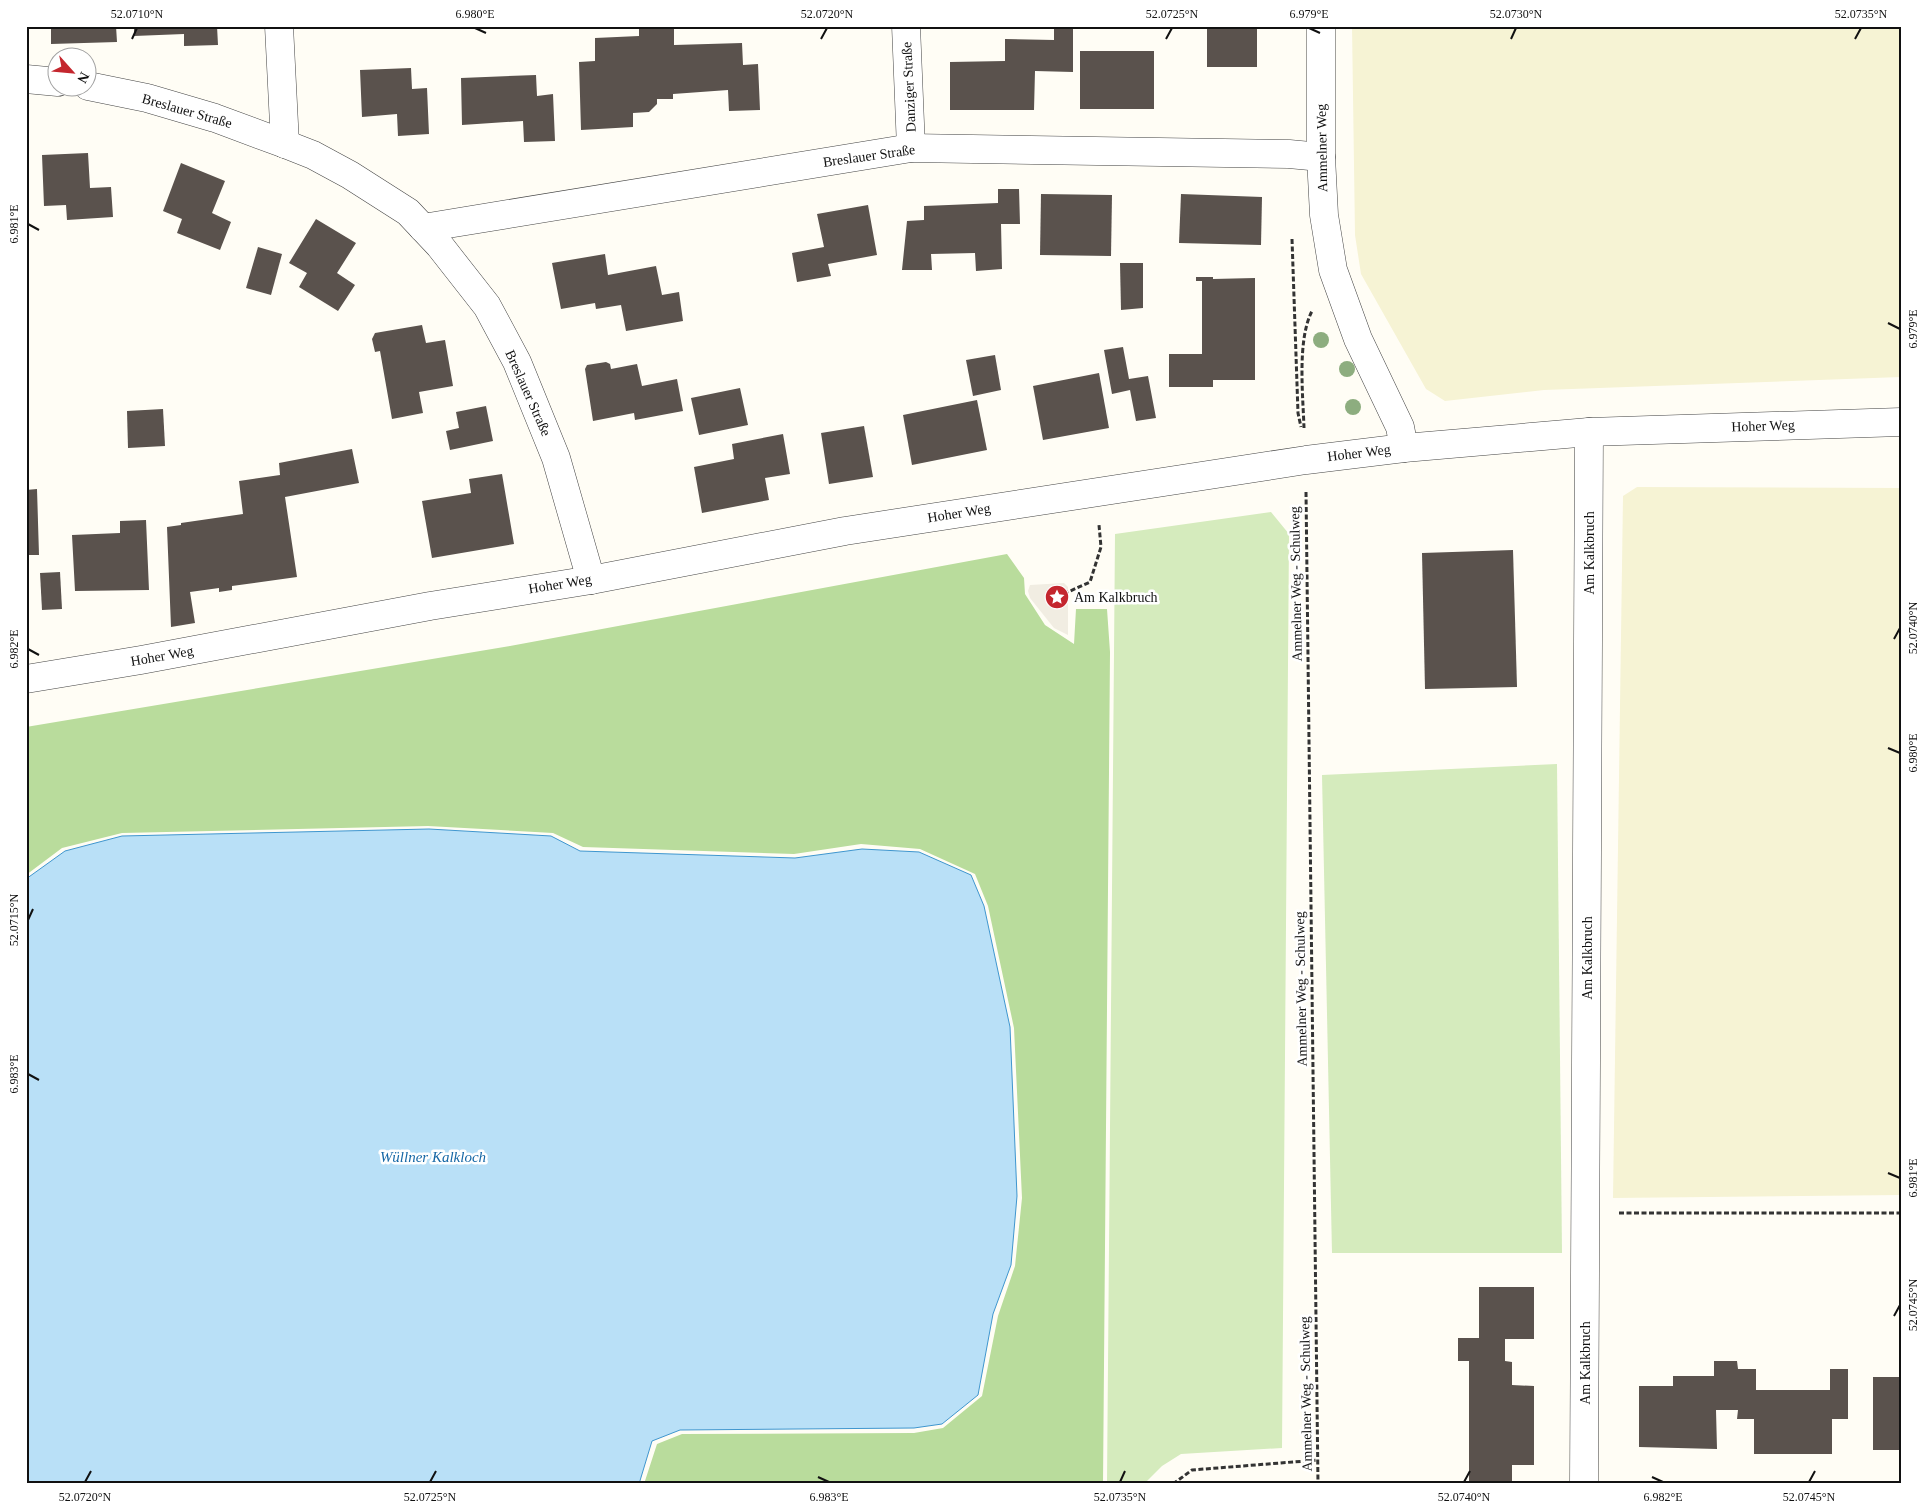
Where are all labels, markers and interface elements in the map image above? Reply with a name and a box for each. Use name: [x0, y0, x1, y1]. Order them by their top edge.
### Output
text: 52.0710°N: [111, 7, 164, 21]
text: 6.980°E: [455, 7, 495, 21]
text: 52.0720°N: [801, 7, 854, 21]
text: 52.0725°N: [1146, 7, 1199, 21]
text: 6.979°E: [1289, 7, 1329, 21]
text: 52.0730°N: [1490, 7, 1543, 21]
text: 52.0735°N: [1835, 7, 1888, 21]
street label: Danziger Straße: [899, 41, 919, 133]
north arrow: [48, 48, 98, 98]
text: N: [74, 70, 92, 86]
street label: Breslauer Straße: [140, 91, 234, 131]
street label: Ammelner Weg: [1314, 104, 1330, 192]
street label: Breslauer Straße: [822, 142, 916, 170]
text: 6.981°E: [7, 204, 21, 244]
text: 6.979°E: [1906, 309, 1920, 349]
street label: Breslauer Straße: [502, 348, 554, 438]
street label: Hoher Weg: [1731, 417, 1795, 435]
street label: Hoher Weg: [1327, 442, 1391, 464]
street label: Hoher Weg: [926, 501, 992, 525]
street label: Ammelner Weg - Schulweg: [1287, 506, 1305, 662]
street label: Am Kalkbruch: [1582, 511, 1597, 595]
street label: Hoher Weg: [527, 572, 593, 596]
place icon: Am Kalkbruch: [1044, 584, 1070, 610]
place label: Am Kalkbruch: [1074, 590, 1158, 605]
text: 52.0740°N: [1906, 601, 1920, 654]
text: 6.982°E: [7, 629, 21, 669]
street label: Hoher Weg: [129, 643, 195, 669]
text: 6.980°E: [1906, 733, 1920, 773]
text: 52.0715°N: [7, 893, 21, 946]
street label: Ammelner Weg - Schulweg: [1292, 911, 1310, 1067]
street label: Am Kalkbruch: [1580, 916, 1595, 1000]
text: 6.983°E: [7, 1054, 21, 1094]
water label: Wüllner Kalkloch: [380, 1149, 486, 1165]
text: 6.981°E: [1906, 1158, 1920, 1198]
text: 52.0745°N: [1906, 1278, 1920, 1331]
street label: Ammelner Weg - Schulweg: [1297, 1316, 1315, 1472]
street label: Am Kalkbruch: [1578, 1321, 1593, 1405]
text: 52.0720°N: [59, 1490, 112, 1504]
text: 52.0725°N: [404, 1490, 457, 1504]
text: 6.983°E: [809, 1490, 849, 1504]
text: 52.0735°N: [1094, 1490, 1147, 1504]
text: 52.0740°N: [1438, 1490, 1491, 1504]
text: 6.982°E: [1643, 1490, 1683, 1504]
text: 52.0745°N: [1783, 1490, 1836, 1504]

